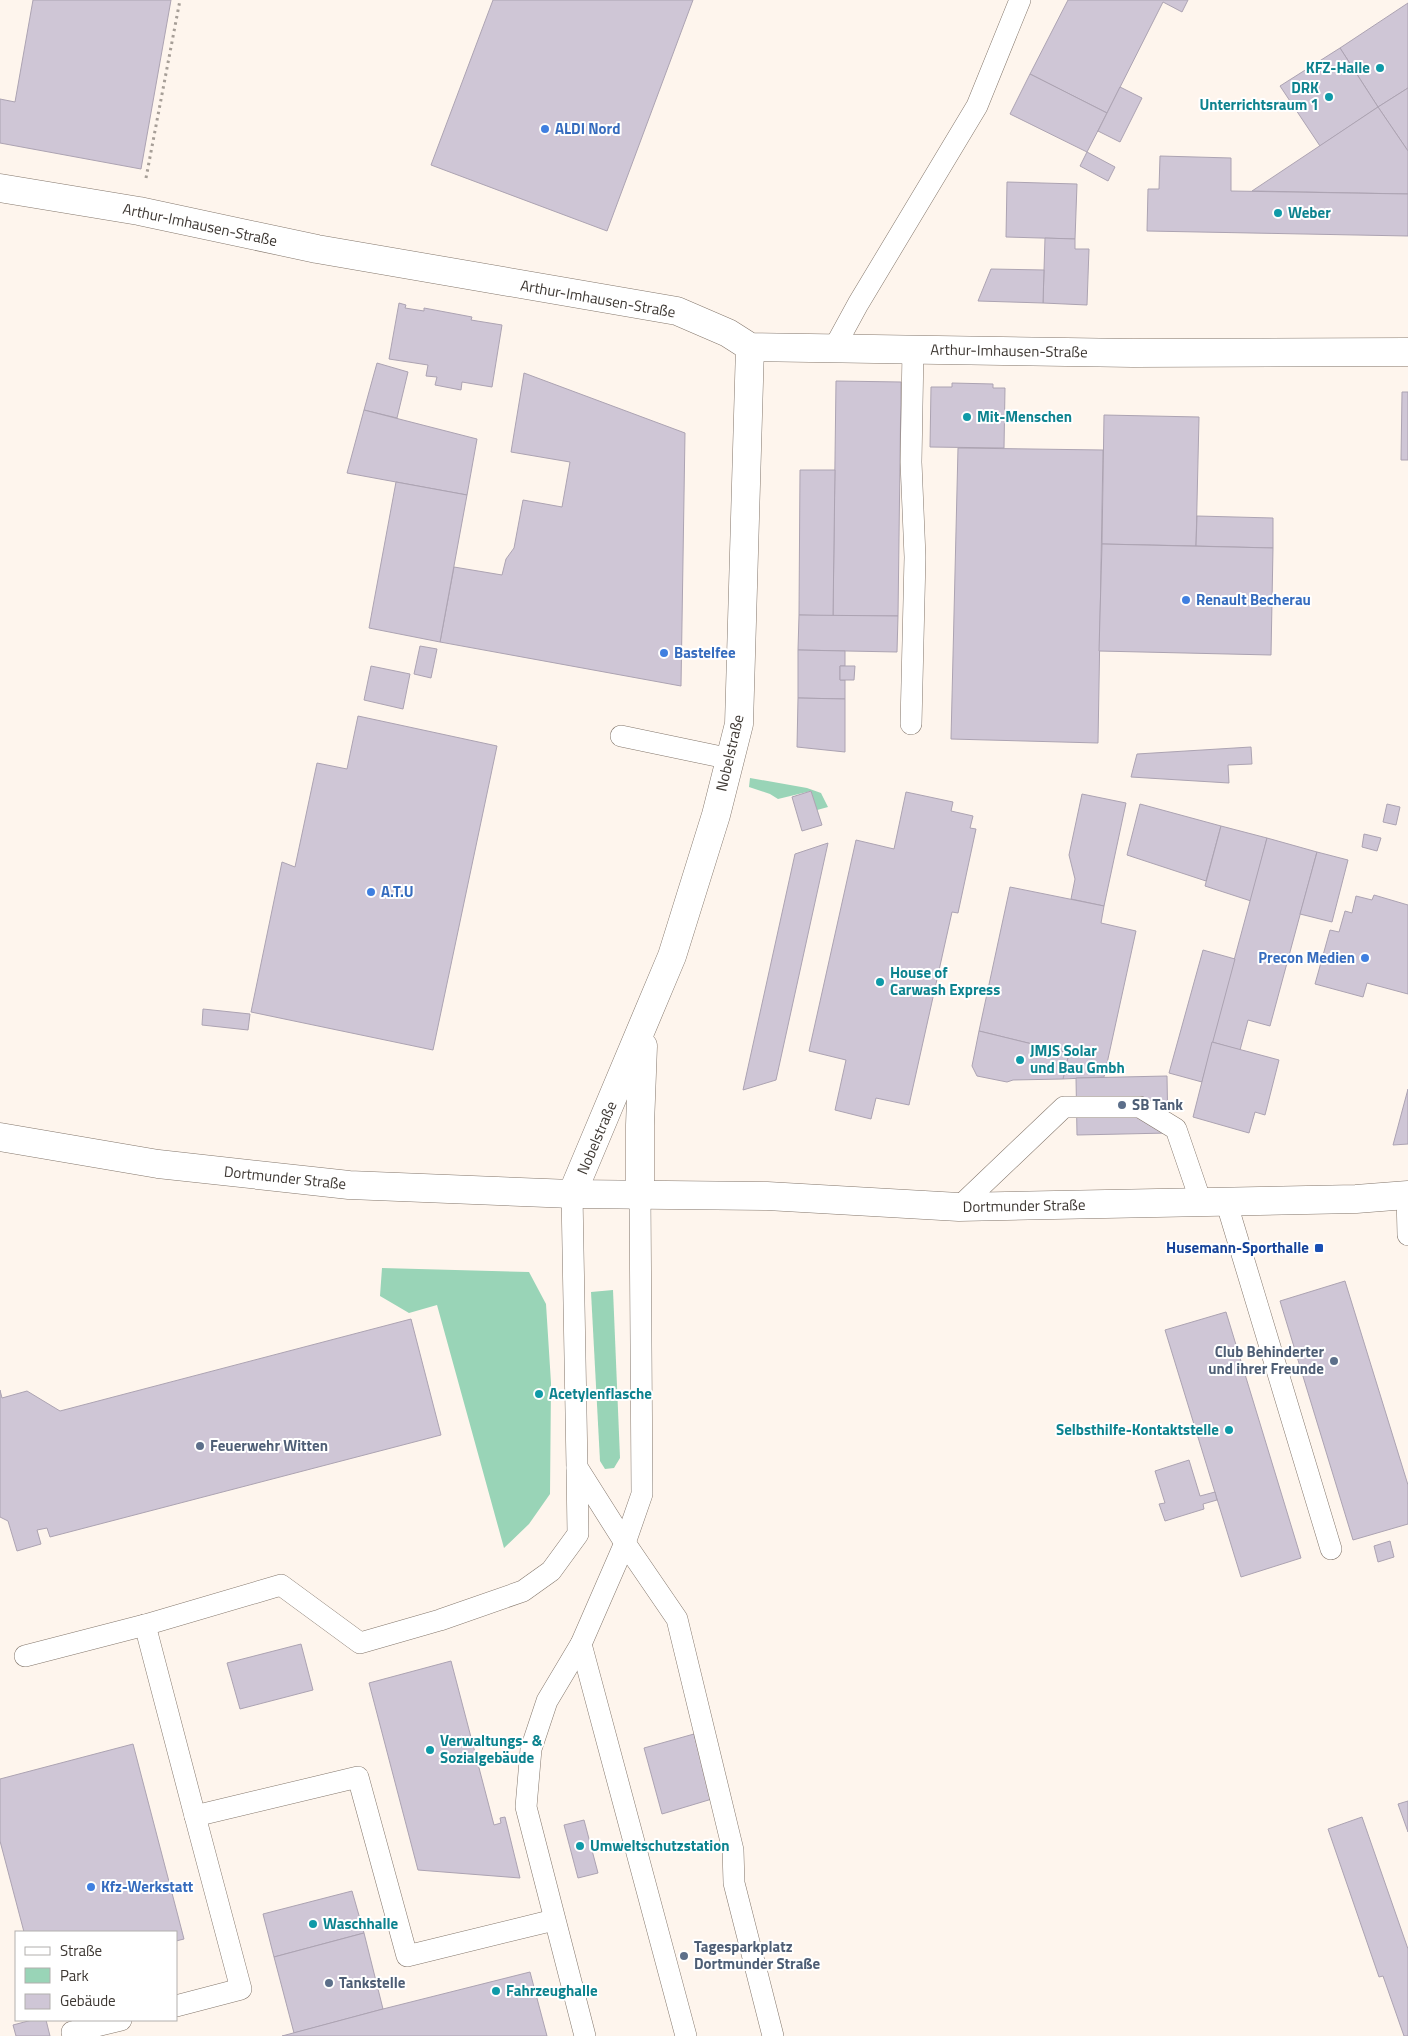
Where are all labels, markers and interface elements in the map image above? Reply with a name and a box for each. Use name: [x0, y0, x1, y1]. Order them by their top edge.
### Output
place label: KFZ-Halle: [1306, 56, 1370, 79]
marker: KFZ-Halle: [1374, 62, 1386, 74]
place label: DRK Unterrichtsraum 1: [1199, 76, 1319, 116]
marker: DRK Unterrichtsraum 1: [1323, 91, 1335, 103]
place label: ALDI Nord: [555, 117, 620, 140]
marker: ALDI Nord: [539, 123, 551, 135]
street label: Arthur-Imhausen-Straße: [121, 197, 279, 252]
place label: Weber: [1288, 201, 1331, 224]
marker: Weber: [1272, 207, 1284, 219]
street label: Arthur-Imhausen-Straße: [519, 274, 677, 323]
street label: Arthur-Imhausen-Straße: [930, 338, 1088, 363]
place label: Mit-Menschen: [977, 405, 1072, 428]
marker: Mit-Menschen: [961, 411, 973, 423]
place label: Renault Becherau: [1196, 588, 1311, 611]
marker: Renault Becherau: [1180, 594, 1192, 606]
place label: Bastelfee: [674, 641, 736, 664]
marker: Bastelfee: [658, 647, 670, 659]
street label: Nobelstraße: [710, 712, 749, 793]
place label: A.T.U: [381, 880, 414, 903]
marker: A.T.U: [365, 886, 377, 898]
place label: Precon Medien: [1258, 946, 1355, 969]
marker: Precon Medien: [1359, 952, 1371, 964]
place label: House of Carwash Express: [890, 961, 1000, 1001]
marker: House of Carwash Express: [874, 976, 886, 988]
place label: JMJS Solar und Bau Gmbh: [1030, 1039, 1125, 1079]
marker: JMJS Solar und Bau Gmbh: [1014, 1054, 1026, 1066]
place label: SB Tank: [1132, 1093, 1183, 1116]
street label: Nobelstraße: [571, 1097, 622, 1178]
marker: SB Tank: [1116, 1099, 1128, 1111]
street label: Dortmunder Straße: [223, 1160, 347, 1195]
street label: Dortmunder Straße: [962, 1193, 1086, 1218]
place label: Husemann-Sporthalle: [1166, 1236, 1309, 1259]
marker: Husemann-Sporthalle: [1313, 1242, 1325, 1254]
place label: Club Behinderter und ihrer Freunde: [1208, 1340, 1324, 1380]
marker: Club Behinderter und ihrer Freunde: [1328, 1355, 1340, 1367]
place label: Acetylenflasche: [549, 1382, 652, 1405]
marker: Acetylenflasche: [533, 1388, 545, 1400]
place label: Selbsthilfe-Kontaktstelle: [1056, 1418, 1219, 1441]
marker: Selbsthilfe-Kontaktstelle: [1223, 1424, 1235, 1436]
place label: Feuerwehr Witten: [210, 1434, 328, 1457]
marker: Feuerwehr Witten: [194, 1440, 206, 1452]
place label: Verwaltungs- & Sozialgebäude: [440, 1729, 543, 1769]
marker: Verwaltungs- & Sozialgebäude: [424, 1744, 436, 1756]
place label: Umweltschutzstation: [590, 1834, 729, 1857]
marker: Umweltschutzstation: [574, 1840, 586, 1852]
place label: Kfz-Werkstatt: [101, 1875, 194, 1898]
marker: Kfz-Werkstatt: [85, 1881, 97, 1893]
place label: Waschhalle: [323, 1912, 399, 1935]
marker: Waschhalle: [307, 1918, 319, 1930]
legend: [15, 1931, 178, 2021]
place label: Tagesparkplatz Dortmunder Straße: [694, 1935, 820, 1975]
text: Straße: [60, 1939, 102, 1962]
marker: Tagesparkplatz Dortmunder Straße: [678, 1950, 690, 1962]
text: Park: [60, 1964, 89, 1987]
place label: Tankstelle: [339, 1971, 406, 1994]
marker: Tankstelle: [323, 1977, 335, 1989]
place label: Fahrzeughalle: [506, 1979, 598, 2002]
marker: Fahrzeughalle: [490, 1985, 502, 1997]
text: Gebäude: [60, 1989, 116, 2012]

